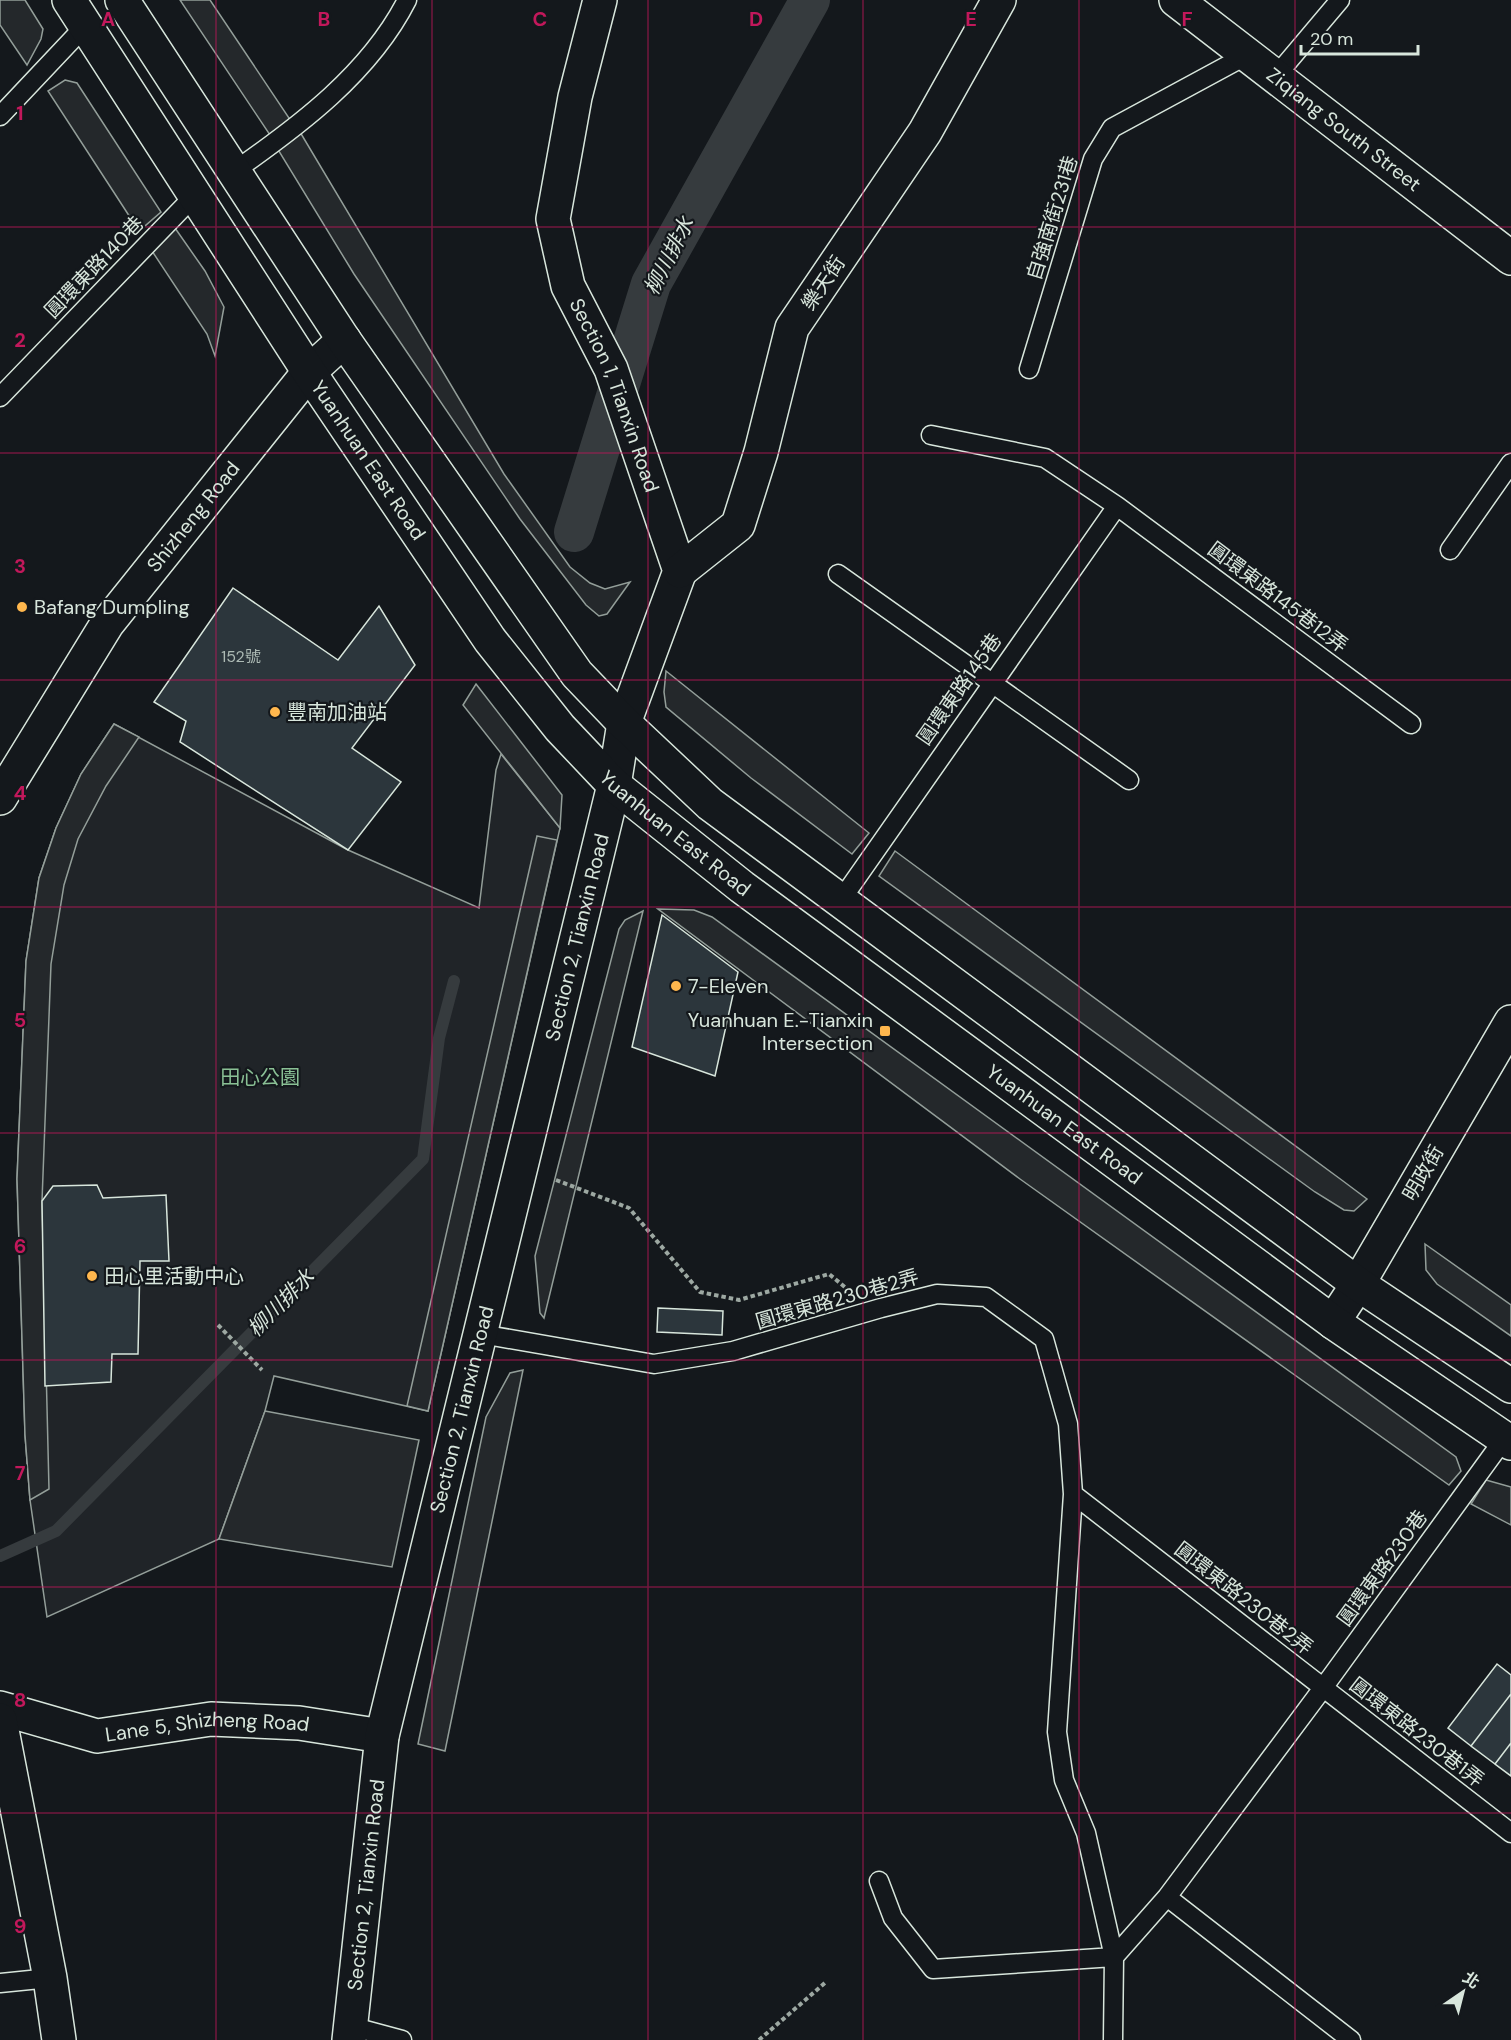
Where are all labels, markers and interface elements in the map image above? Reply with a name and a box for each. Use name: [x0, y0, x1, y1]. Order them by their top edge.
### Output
text: A: [101, 6, 115, 32]
text: B: [318, 6, 330, 32]
text: C: [533, 6, 547, 32]
text: D: [749, 6, 763, 32]
text: E: [965, 6, 977, 32]
text: F: [1181, 6, 1193, 32]
scale bar: [1301, 18, 1418, 56]
text: 20 m: [1310, 27, 1353, 51]
street label: Ziqiang South Street: [1261, 62, 1427, 197]
text: 1: [16, 100, 24, 126]
street label: 自強南街231巷: [1021, 152, 1083, 284]
street label: 圓環東路140巷: [39, 210, 149, 324]
water label: 柳川排水: [637, 211, 701, 300]
street label: 樂天街: [795, 251, 851, 315]
street label: Section 1, Tianxin Road: [564, 294, 665, 496]
text: 2: [14, 327, 26, 353]
street label: Yuanhuan East Road: [305, 375, 432, 545]
street label: Shizheng Road: [141, 456, 245, 577]
street label: 圓環東路145巷12弄: [1203, 536, 1353, 658]
text: 3: [14, 553, 26, 579]
place label: Bafang Dumpling: [34, 594, 190, 620]
marker: Bafang Dumpling: [15, 600, 29, 614]
street label: 圓環東路145巷: [911, 628, 1007, 750]
house number: 152號: [221, 646, 261, 667]
place label: 豐南加油站: [287, 699, 387, 725]
marker: 豐南加油站: [268, 705, 282, 719]
street label: Yuanhuan East Road: [594, 765, 756, 902]
text: 4: [14, 780, 27, 806]
street label: Section 2, Tianxin Road: [539, 831, 615, 1044]
place label: 7-Eleven: [688, 973, 768, 999]
marker: 7-Eleven: [669, 979, 683, 993]
text: 5: [14, 1007, 26, 1033]
place label: Yuanhuan E.-Tianxin Intersection: [688, 1007, 873, 1056]
marker: Yuanhuan E.-Tianxin Intersection: [878, 1024, 892, 1038]
street label: Yuanhuan East Road: [981, 1058, 1147, 1190]
park label: 田心公園: [220, 1064, 300, 1090]
street label: 明政街: [1397, 1141, 1449, 1205]
text: 6: [14, 1233, 26, 1259]
place label: 田心里活動中心: [104, 1263, 244, 1289]
water label: 柳川排水: [241, 1263, 321, 1343]
street label: 圓環東路230巷2弄: [752, 1263, 922, 1335]
marker: 田心里活動中心: [85, 1269, 99, 1283]
street label: Section 2, Tianxin Road: [424, 1303, 500, 1516]
text: 7: [15, 1460, 26, 1486]
street label: 圓環東路230巷: [1331, 1505, 1433, 1631]
street label: 圓環東路230巷2弄: [1170, 1536, 1318, 1660]
street label: 圓環東路230巷1弄: [1345, 1671, 1489, 1793]
text: 8: [14, 1687, 26, 1713]
street label: Lane 5, Shizheng Road: [103, 1706, 311, 1748]
street label: Section 2, Tianxin Road: [341, 1778, 390, 1992]
text: 9: [14, 1913, 26, 1939]
north arrow: [1433, 1962, 1493, 2022]
text: 北: [1459, 1967, 1484, 1993]

